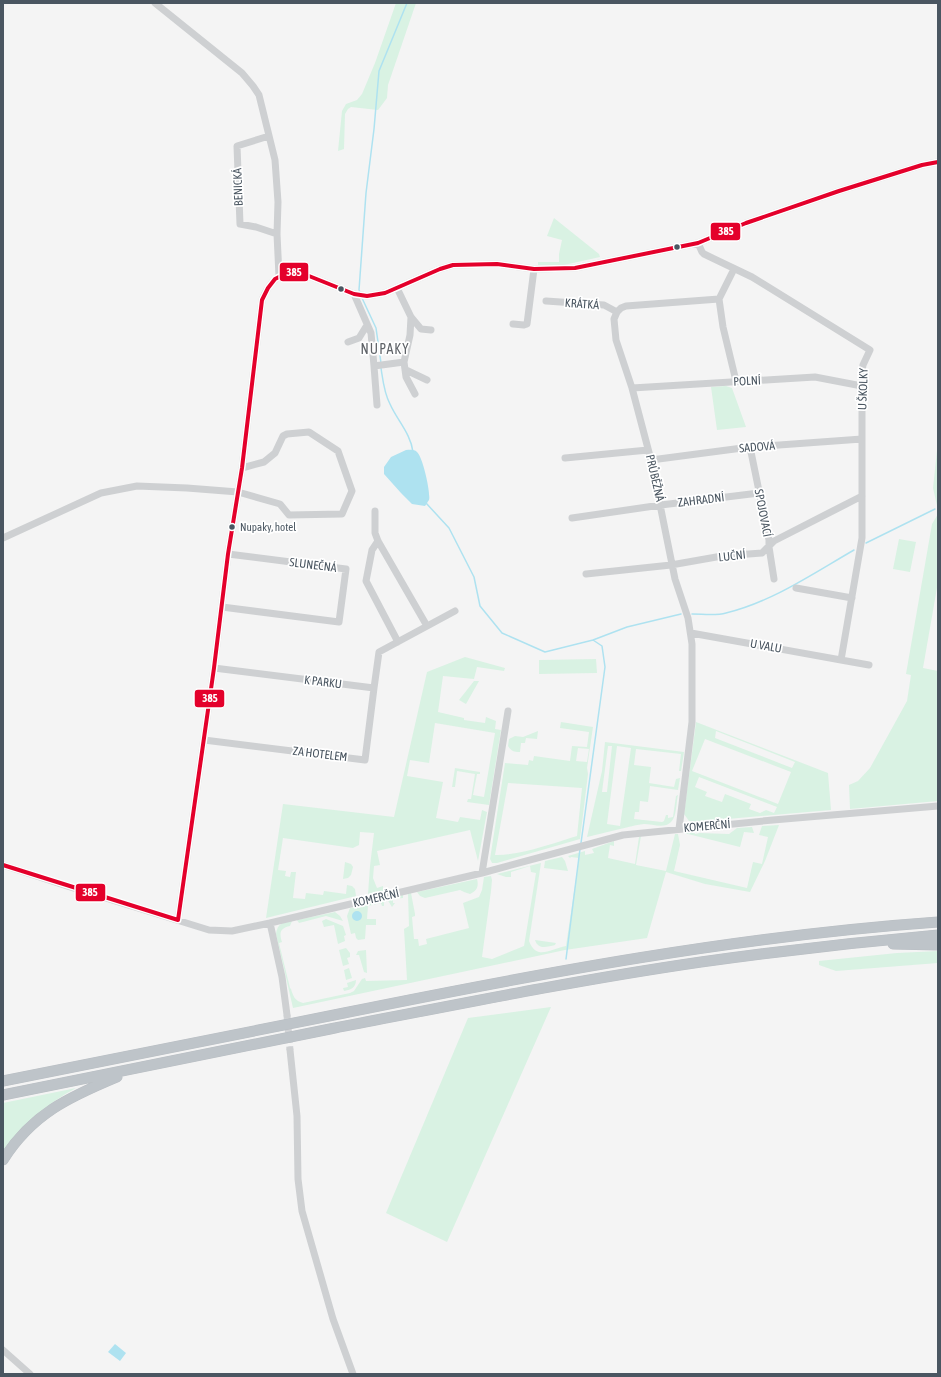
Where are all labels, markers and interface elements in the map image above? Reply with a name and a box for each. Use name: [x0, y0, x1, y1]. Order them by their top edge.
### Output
street label: BENICKÁ: [230, 168, 246, 206]
line badge: 385: [710, 222, 741, 241]
text: 385: [718, 225, 734, 237]
unlabelled marker: [672, 242, 682, 252]
line badge: 385: [279, 262, 309, 282]
text: 385: [286, 266, 302, 278]
unlabelled marker: [336, 284, 346, 294]
street label: KRÁTKÁ: [564, 296, 600, 312]
district label: NUPAKY: [361, 341, 409, 357]
street label: U ŠKOLKY: [855, 367, 871, 410]
street label: POLNÍ: [733, 373, 761, 389]
street label: SADOVÁ: [738, 438, 776, 456]
street label: PRŮBĚŽNÁ: [643, 453, 667, 503]
street label: SPOJOVACÍ: [752, 488, 774, 538]
street label: ZAHRADNÍ: [677, 490, 725, 510]
place label: Nupaky, hotel: [240, 521, 296, 533]
marker: Nupaky, hotel: [227, 522, 237, 532]
street label: LUČNÍ: [718, 548, 746, 564]
street label: SLUNEČNÁ: [289, 555, 337, 575]
street label: U VALU: [749, 636, 783, 656]
street label: K PARKU: [303, 673, 343, 691]
line badge: 385: [194, 689, 225, 708]
text: 385: [202, 692, 218, 704]
street label: ZA HOTELEM: [292, 744, 348, 764]
street label: KOMERČNÍ: [683, 817, 731, 835]
line badge: 385: [75, 883, 106, 902]
text: 385: [82, 886, 98, 898]
street label: KOMERČNÍ: [351, 886, 401, 910]

